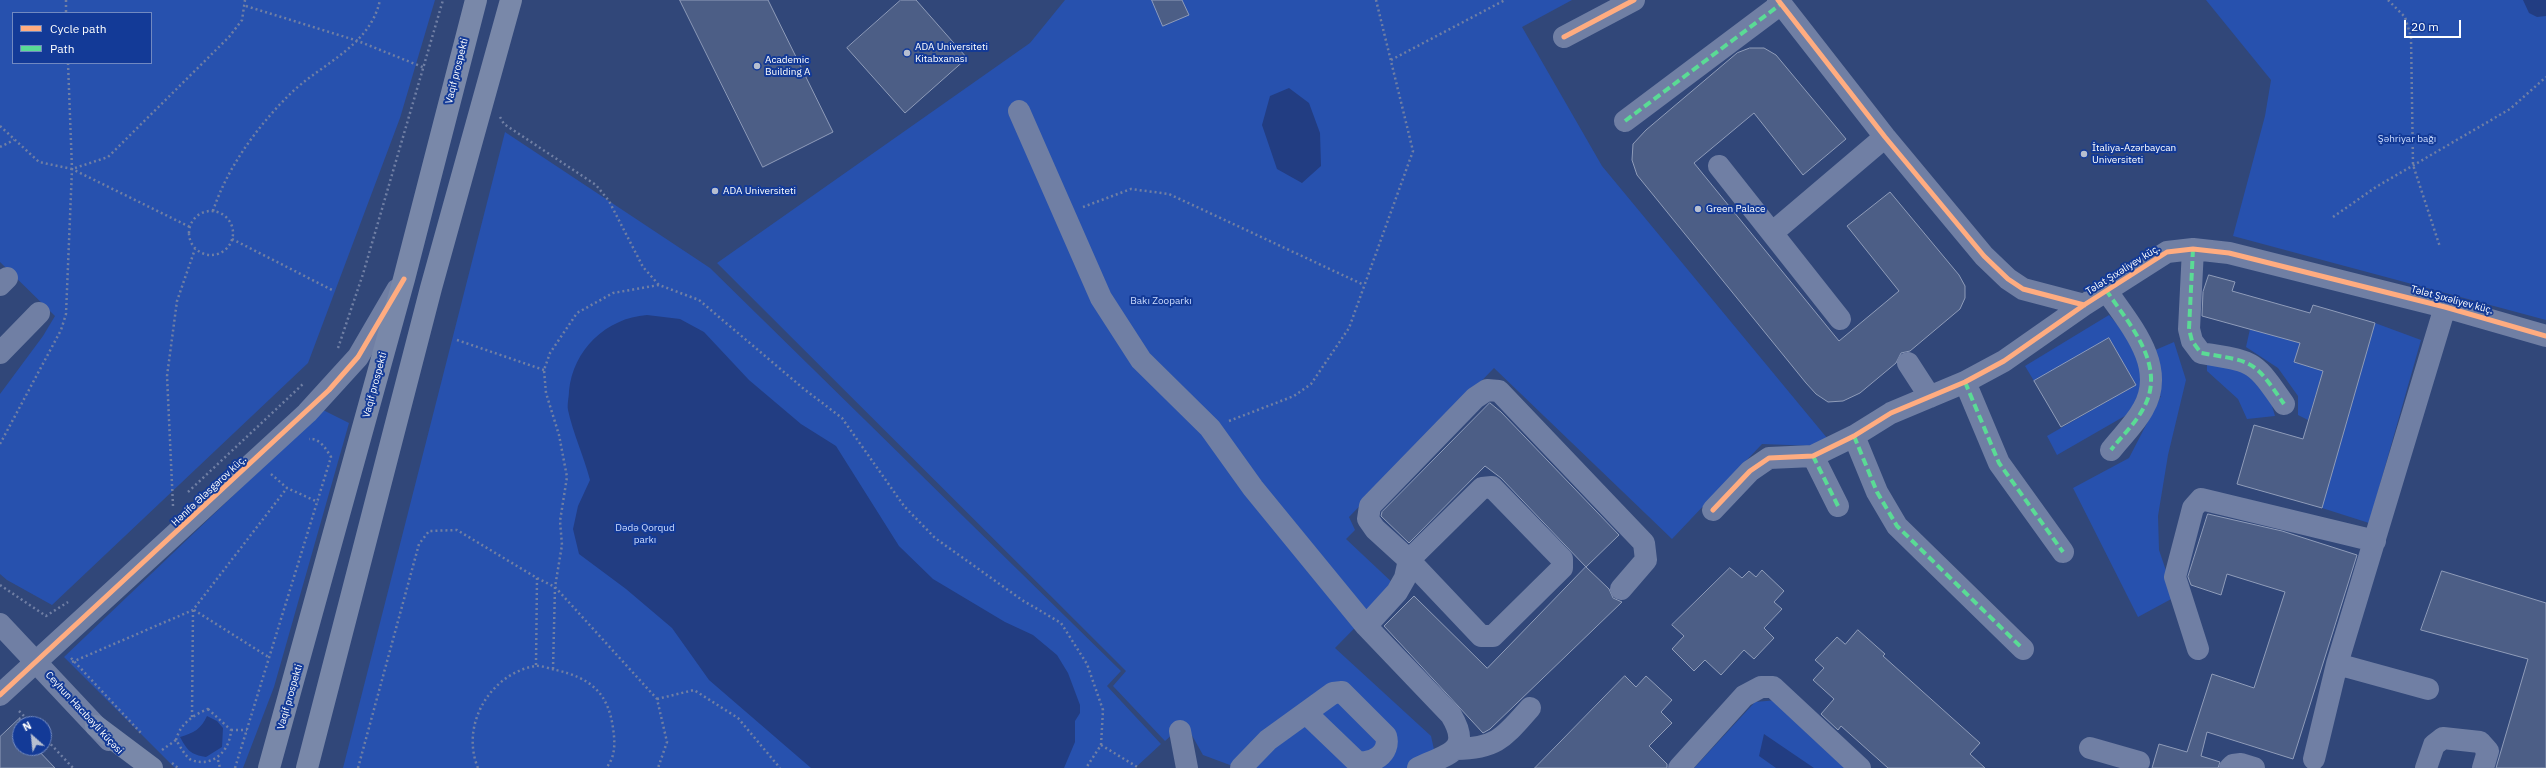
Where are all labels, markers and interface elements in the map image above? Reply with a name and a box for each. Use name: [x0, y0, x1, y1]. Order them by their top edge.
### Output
legend: [12, 12, 152, 64]
scale bar: [2406, 12, 2463, 38]
text: 20 m: [2411, 19, 2439, 34]
text: Cycle path: [50, 21, 107, 36]
street label: Vaqif prospekti: [443, 37, 471, 105]
text: Path: [50, 41, 75, 56]
place label: ADA Universiteti Kitabxanası: [915, 41, 988, 64]
marker: ADA Universiteti Kitabxanası: [902, 48, 912, 58]
place label: Academic Building A: [765, 54, 810, 78]
marker: Academic Building A: [752, 61, 762, 71]
park label: Şəhriyar bağı: [2378, 133, 2436, 145]
place label: İtaliya-Azərbaycan Universiteti: [2092, 142, 2176, 166]
marker: İtaliya-Azərbaycan Universiteti: [2079, 149, 2089, 159]
place label: ADA Universiteti: [723, 185, 796, 197]
marker: ADA Universiteti: [710, 186, 720, 196]
place label: Green Palace: [1706, 203, 1765, 215]
marker: Green Palace: [1693, 204, 1703, 214]
street label: Tələt Şıxəliyev küç.: [2084, 242, 2162, 298]
street label: Tələt Şıxəliyev küç.: [2409, 283, 2495, 317]
park label: Bakı Zooparkı: [1130, 295, 1192, 307]
street label: Vaqif prospekti: [360, 351, 390, 419]
street label: Hənifə Ələsgərov küç.: [169, 453, 249, 529]
park label: Dədə Qorqud parkı: [615, 522, 675, 546]
street label: Vaqif prospekti: [275, 663, 305, 731]
street label: Ceyhun Hacıbəyli küçəsi: [43, 669, 125, 757]
north arrow: [12, 716, 52, 756]
text: N: [20, 718, 34, 734]

